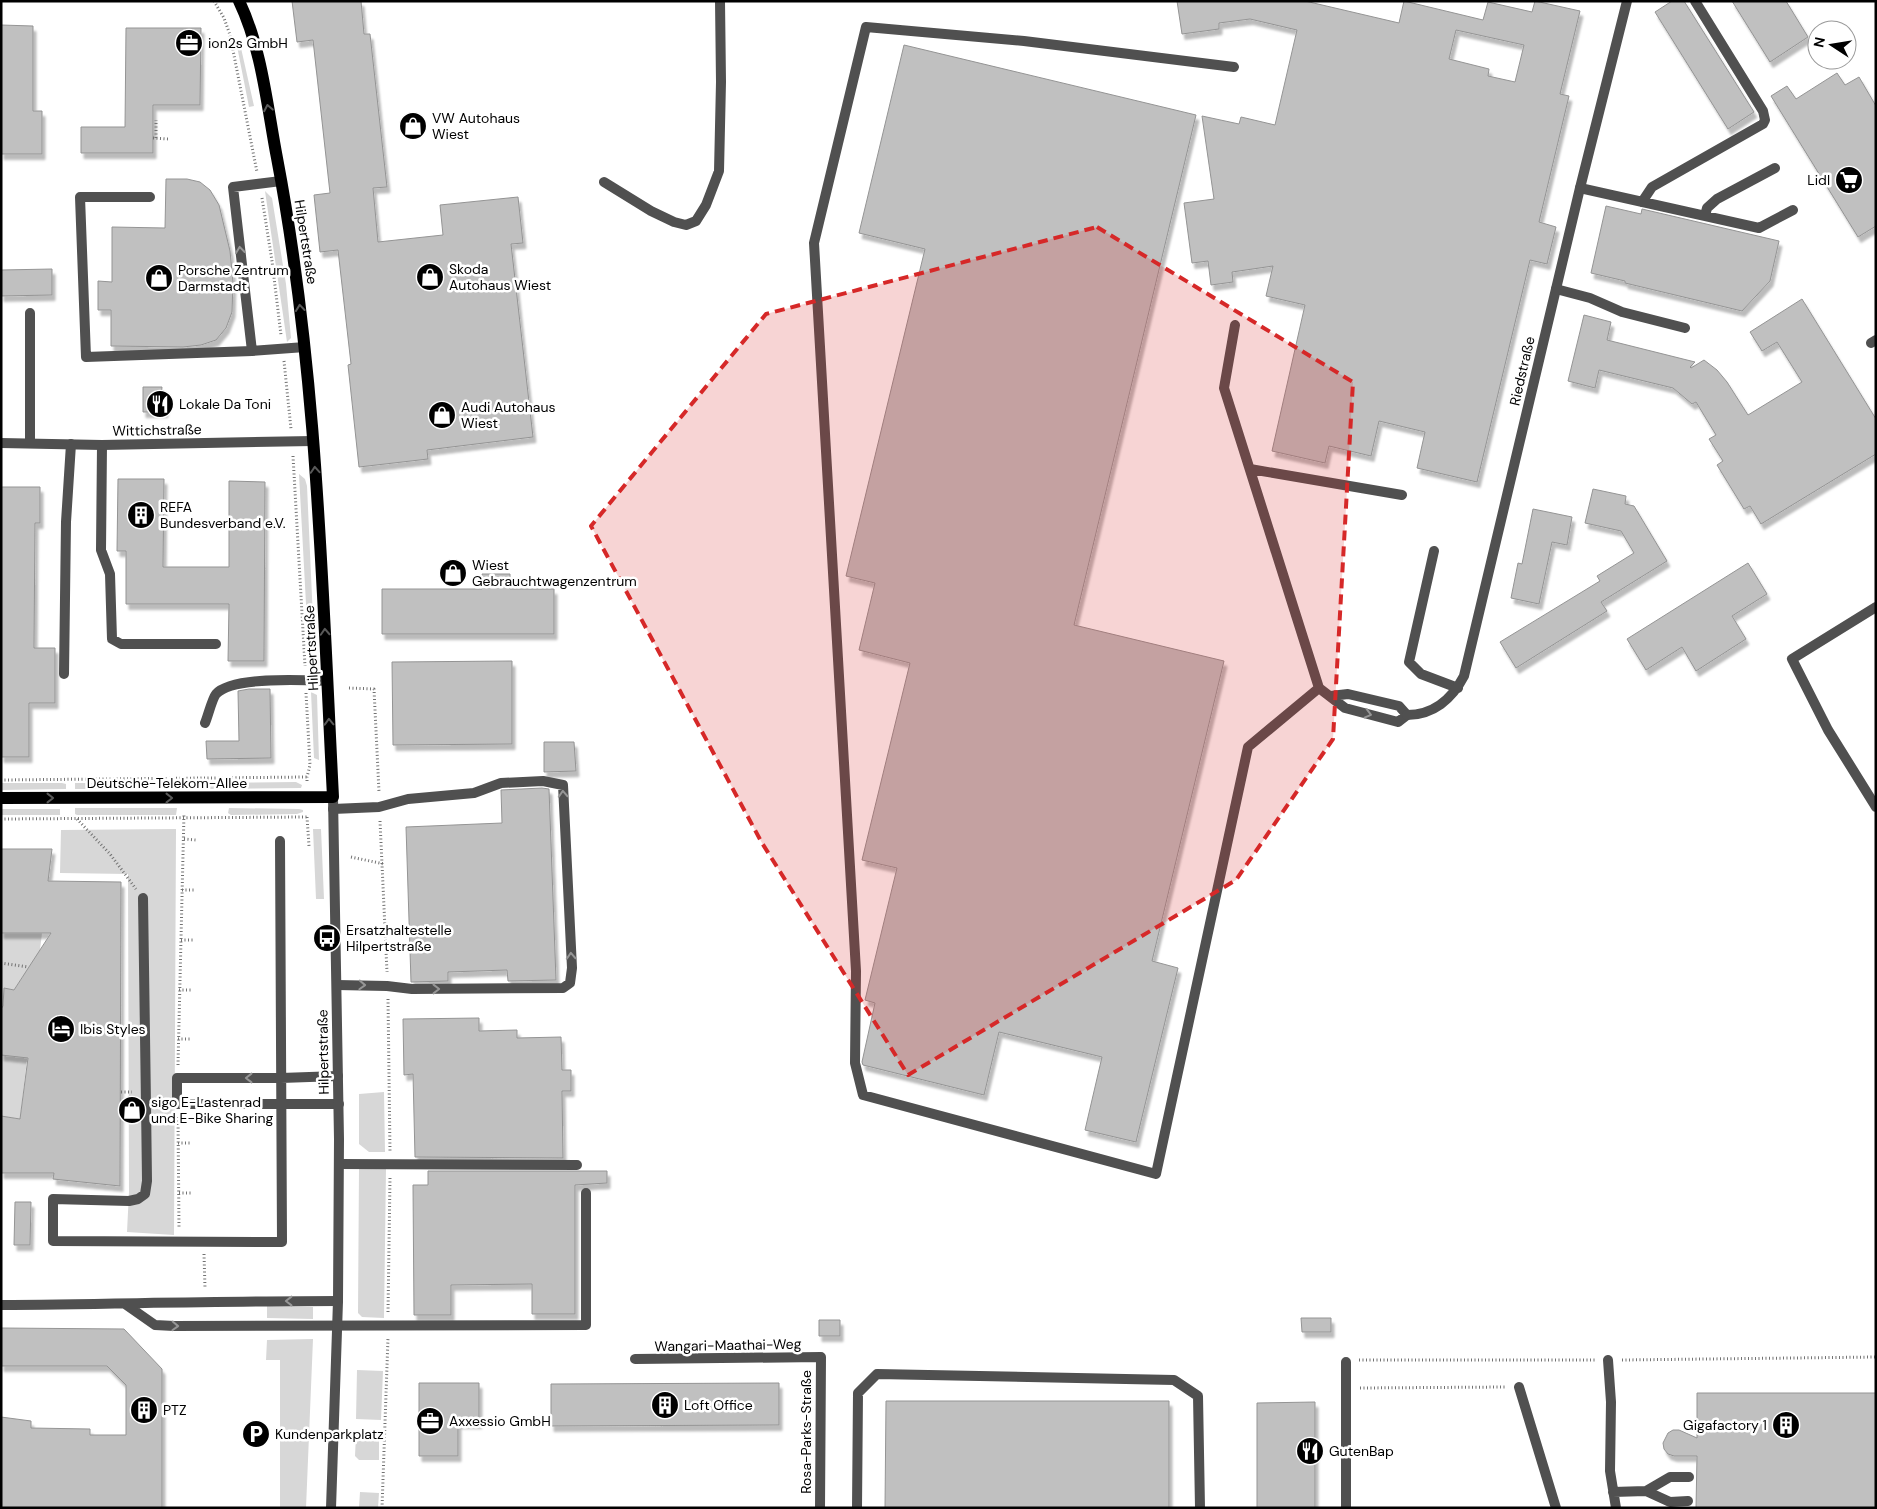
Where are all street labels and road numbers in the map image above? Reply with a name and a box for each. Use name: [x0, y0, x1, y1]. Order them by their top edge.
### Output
street label: Hilpertstraße: [290, 198, 322, 286]
street label: Riedstraße: [1505, 335, 1539, 407]
street label: Wittichstraße: [112, 420, 202, 440]
street label: Hilpertstraße: [300, 605, 322, 691]
street label: Deutsche-Telekom-Allee: [87, 774, 247, 792]
street label: Hilpertstraße: [313, 1009, 333, 1095]
street label: Wangari-Maathai-Weg: [654, 1335, 802, 1355]
street label: Rosa-Parks-Straße: [797, 1370, 815, 1494]

